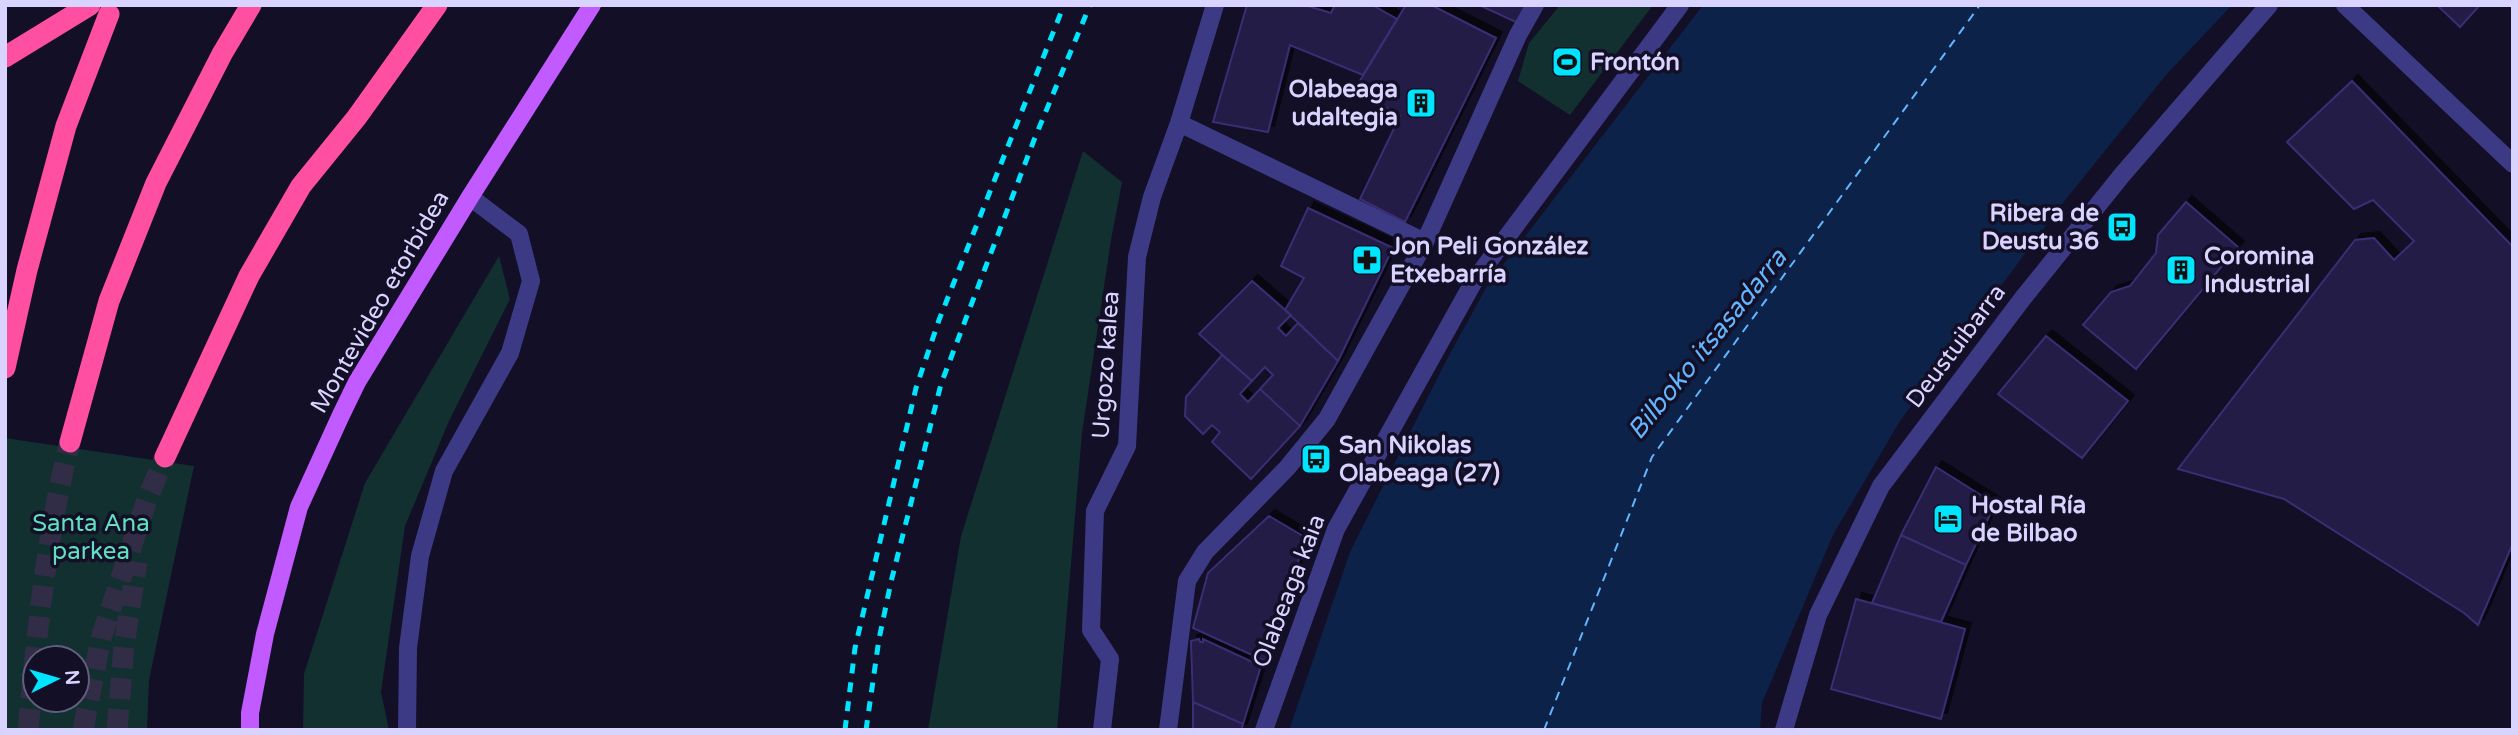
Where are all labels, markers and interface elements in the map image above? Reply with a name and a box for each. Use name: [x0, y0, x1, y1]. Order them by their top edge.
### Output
sports icon: Frontón: [1550, 45, 1584, 79]
place label: Frontón: [1590, 48, 1680, 77]
place label: Olabeaga udaltegia: [1288, 75, 1398, 132]
building icon: Olabeaga udaltegia: [1404, 86, 1438, 120]
street label: Montevideo etorbidea: [304, 186, 456, 418]
place label: Ribera de Deustu 36: [1982, 199, 2099, 256]
bus stop icon: Ribera de Deustu 36: [2105, 210, 2139, 244]
place label: Jon Peli González Etxebarría: [1389, 232, 1589, 289]
water label: Bilboko itsasadarra: [1621, 242, 1794, 445]
place label: Coromina Industrial: [2204, 242, 2314, 299]
pharmacy icon: Jon Peli González Etxebarría: [1350, 243, 1384, 277]
building icon: Coromina Industrial: [2164, 253, 2198, 287]
street label: Deustuibarra: [1900, 278, 2012, 414]
street label: Urgozo kalea: [1086, 290, 1126, 440]
place label: San Nikolas Olabeaga (27): [1339, 431, 1500, 488]
bus stop icon: San Nikolas Olabeaga (27): [1299, 442, 1333, 476]
place label: Hostal Ría de Bilbao: [1971, 491, 2086, 548]
hotel icon: Hostal Ría de Bilbao: [1931, 502, 1965, 536]
park label: Santa Ana parkea: [32, 509, 150, 566]
street label: Olabeaga kaia: [1247, 510, 1331, 672]
north arrow: [21, 644, 91, 714]
text: N: [60, 669, 84, 686]

